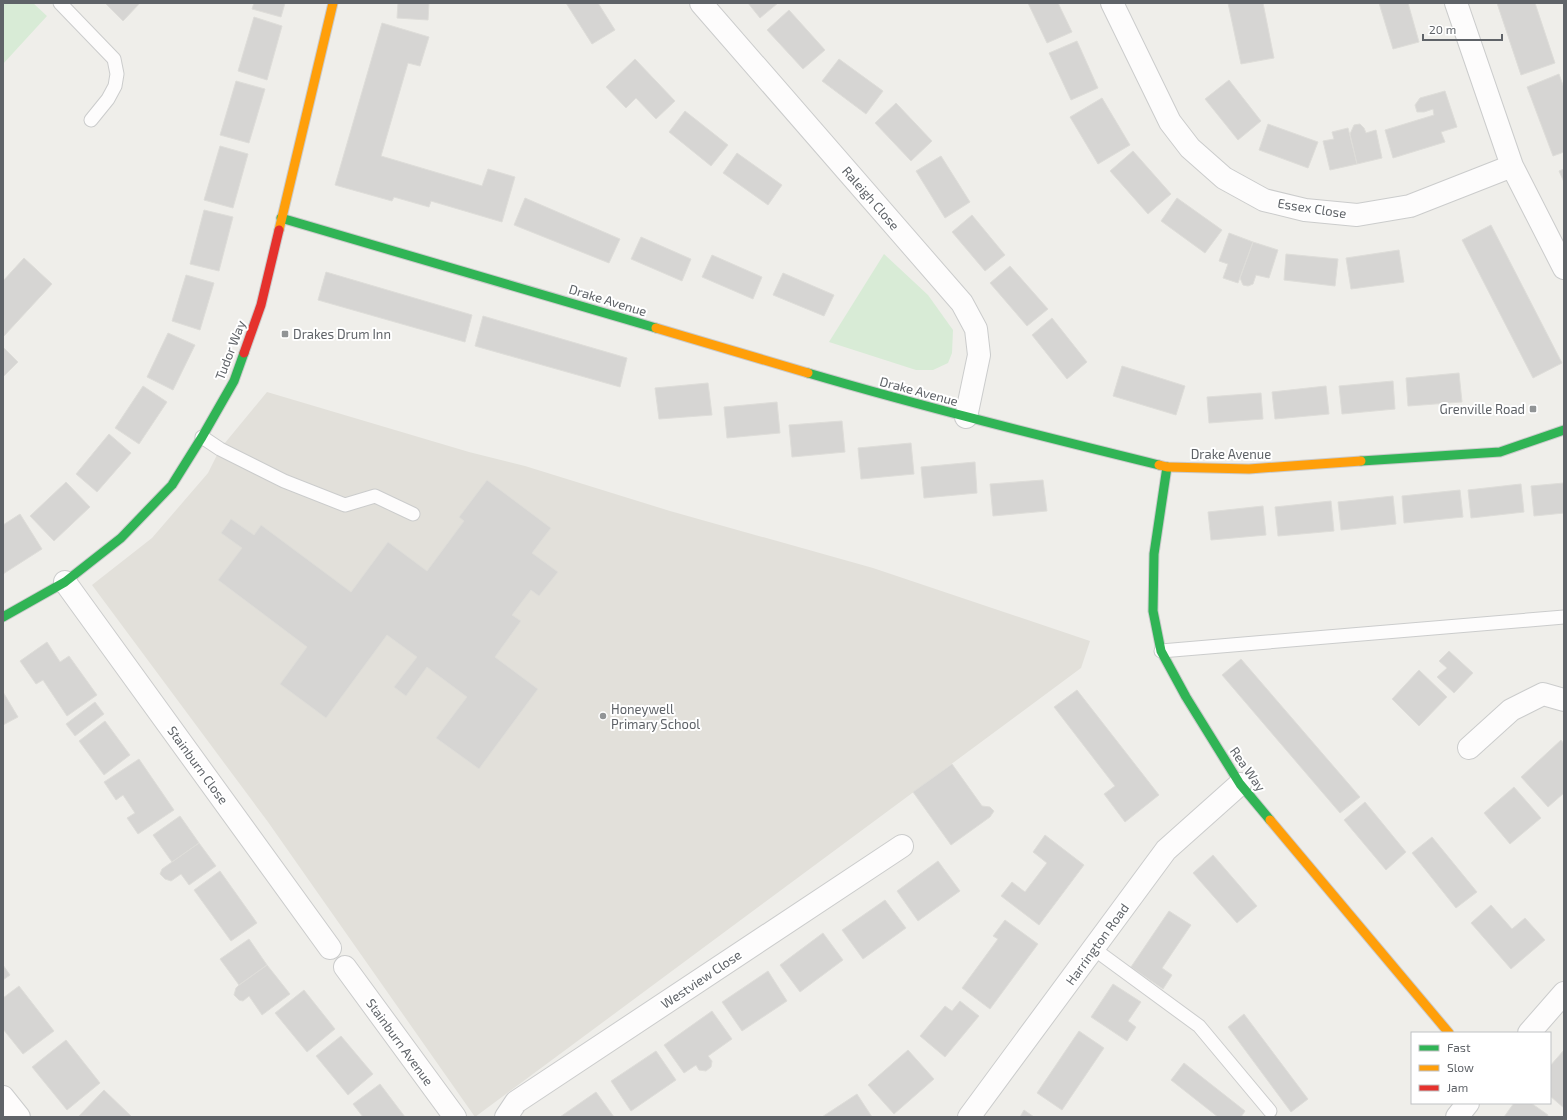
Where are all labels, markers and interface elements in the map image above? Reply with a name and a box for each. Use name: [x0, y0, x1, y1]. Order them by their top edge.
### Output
scale bar: [1423, 16, 1502, 42]
text: 20 m: [1429, 22, 1456, 36]
street label: Raleigh Close: [839, 163, 903, 233]
street label: Essex Close: [1276, 195, 1348, 221]
street label: Drake Avenue: [567, 281, 649, 319]
street label: Tudor Way: [211, 318, 249, 382]
place label: Drakes Drum Inn: [293, 326, 391, 342]
marker: Drakes Drum Inn: [280, 329, 290, 339]
street label: Drake Avenue: [878, 373, 960, 409]
place label: Grenville Road: [1440, 401, 1525, 417]
marker: Grenville Road: [1528, 404, 1538, 414]
street label: Drake Avenue: [1191, 446, 1271, 462]
place label: Honeywell Primary School: [611, 701, 700, 732]
marker: Honeywell Primary School: [598, 711, 608, 721]
street label: Stainburn Close: [164, 723, 232, 807]
street label: Rea Way: [1227, 744, 1269, 795]
street label: Harrington Road: [1062, 900, 1132, 988]
street label: Westview Close: [658, 946, 744, 1012]
street label: Stainburn Avenue: [363, 995, 437, 1089]
legend: [1411, 1032, 1551, 1104]
text: Fast: [1447, 1040, 1471, 1054]
text: Slow: [1447, 1060, 1474, 1074]
text: Jam: [1447, 1080, 1468, 1094]

